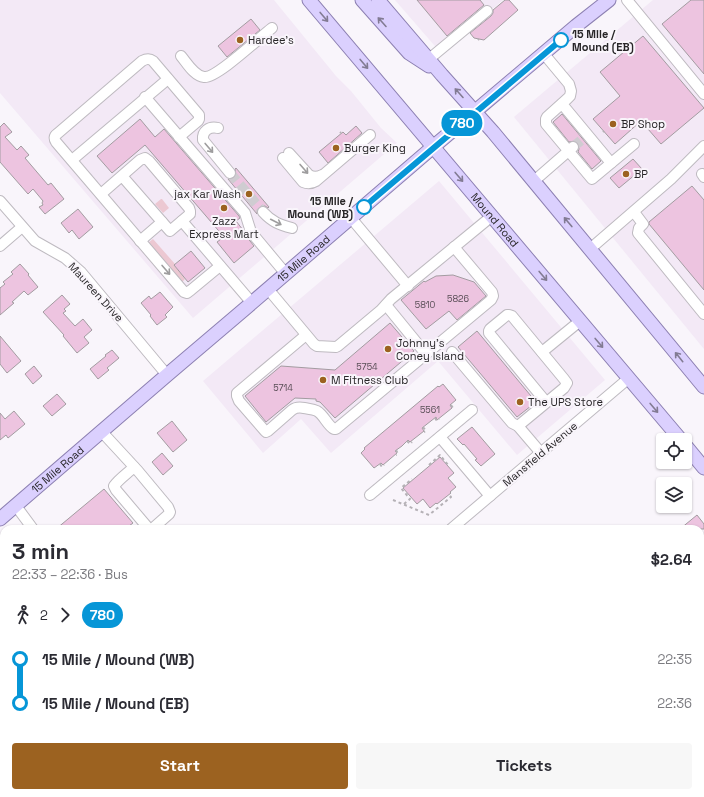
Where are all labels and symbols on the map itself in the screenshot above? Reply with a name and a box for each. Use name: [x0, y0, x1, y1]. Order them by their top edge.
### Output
one-way arrow: [319, 12, 328, 23]
one-way arrow: [377, 17, 386, 27]
place label: 15 Mile / Mound (EB): [572, 27, 634, 55]
marker: 15 Mile / Mound (EB): [553, 32, 569, 48]
place label: Hardee's: [248, 33, 294, 47]
marker: Hardee's: [235, 35, 245, 45]
one-way arrow: [359, 59, 368, 70]
one-way arrow: [454, 88, 464, 98]
line badge: 780: [439, 110, 485, 136]
place label: BP Shop: [621, 117, 665, 131]
marker: BP Shop: [608, 119, 618, 129]
place label: Burger King: [344, 141, 406, 155]
one-way arrow: [205, 142, 214, 153]
marker: Burger King: [331, 143, 341, 153]
one-way arrow: [299, 164, 308, 174]
place label: BP: [634, 167, 648, 181]
marker: BP: [621, 169, 631, 179]
one-way arrow: [454, 172, 463, 182]
place label: jax Kar Wash: [173, 187, 241, 201]
marker: jax Kar Wash: [244, 189, 254, 199]
street label: Mound Road: [468, 190, 522, 250]
place label: 15 Mile / Mound (WB): [287, 194, 354, 222]
marker: 15 Mile / Mound (WB): [356, 199, 372, 215]
marker: Zazz Express Mart: [219, 203, 229, 213]
place label: Zazz Express Mart: [189, 214, 259, 241]
one-way arrow: [563, 216, 572, 227]
one-way arrow: [270, 219, 282, 226]
street label: 15 Mile Road: [274, 232, 333, 285]
street label: Maureen Drive: [66, 259, 126, 325]
one-way arrow: [161, 265, 170, 276]
one-way arrow: [538, 271, 547, 282]
house number: 5826: [447, 293, 469, 305]
house number: 5810: [415, 299, 435, 311]
place label: Johnny's Coney Island: [396, 336, 464, 363]
one-way arrow: [595, 338, 604, 348]
marker: Johnny's Coney Island: [383, 344, 393, 354]
one-way arrow: [675, 352, 684, 363]
house number: 5754: [356, 361, 378, 373]
place label: M Fitness Club: [331, 373, 408, 387]
marker: M Fitness Club: [318, 375, 328, 385]
house number: 5714: [273, 382, 293, 394]
place label: The UPS Store: [528, 395, 603, 409]
marker: The UPS Store: [515, 397, 525, 407]
one-way arrow: [649, 403, 658, 414]
house number: 5561: [420, 404, 440, 416]
street label: Mansfield Avenue: [500, 419, 580, 489]
street label: 15 Mile Road: [28, 443, 87, 496]

